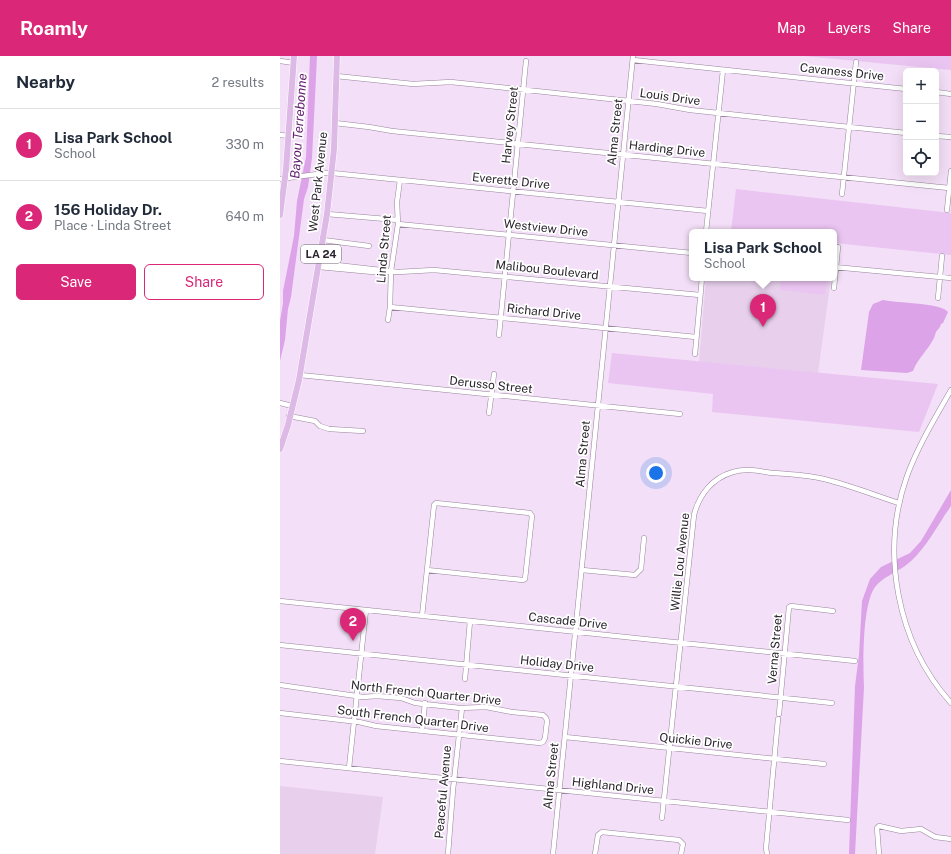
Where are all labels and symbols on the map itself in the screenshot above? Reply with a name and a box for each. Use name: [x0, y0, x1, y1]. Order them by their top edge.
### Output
street label: Cavaness Drive: [799, 61, 885, 83]
water label: Bayou Terrebonne: [287, 73, 310, 179]
street label: Harvey Street: [499, 85, 521, 164]
street label: Louis Drive: [639, 86, 701, 108]
street label: Alma Street: [605, 98, 626, 166]
street label: West Park Avenue: [306, 131, 330, 233]
street label: Harding Drive: [628, 138, 706, 160]
street label: Everette Drive: [471, 170, 551, 192]
street label: Linda Street: [374, 214, 394, 284]
street label: Westview Drive: [503, 217, 589, 239]
road number: LA 24: [301, 245, 341, 263]
street label: Malibou Boulevard: [495, 258, 599, 282]
pin: 1: [750, 294, 776, 327]
street label: Richard Drive: [506, 301, 582, 323]
street label: Derusso Street: [449, 374, 534, 396]
street label: Alma Street: [573, 420, 593, 488]
your location: [646, 463, 666, 483]
street label: Willie Lou Avenue: [668, 512, 692, 612]
pin: 2: [340, 608, 366, 641]
street label: Cascade Drive: [528, 610, 608, 632]
street label: Verna Street: [765, 613, 785, 685]
street label: Holiday Drive: [519, 653, 595, 675]
street label: North French Quarter Drive: [350, 678, 502, 708]
street label: South French Quarter Drive: [336, 703, 490, 735]
street label: Quickie Drive: [659, 730, 733, 752]
street label: Alma Street: [541, 742, 562, 810]
street label: Peaceful Avenue: [432, 745, 454, 839]
street label: Highland Drive: [571, 775, 655, 797]

